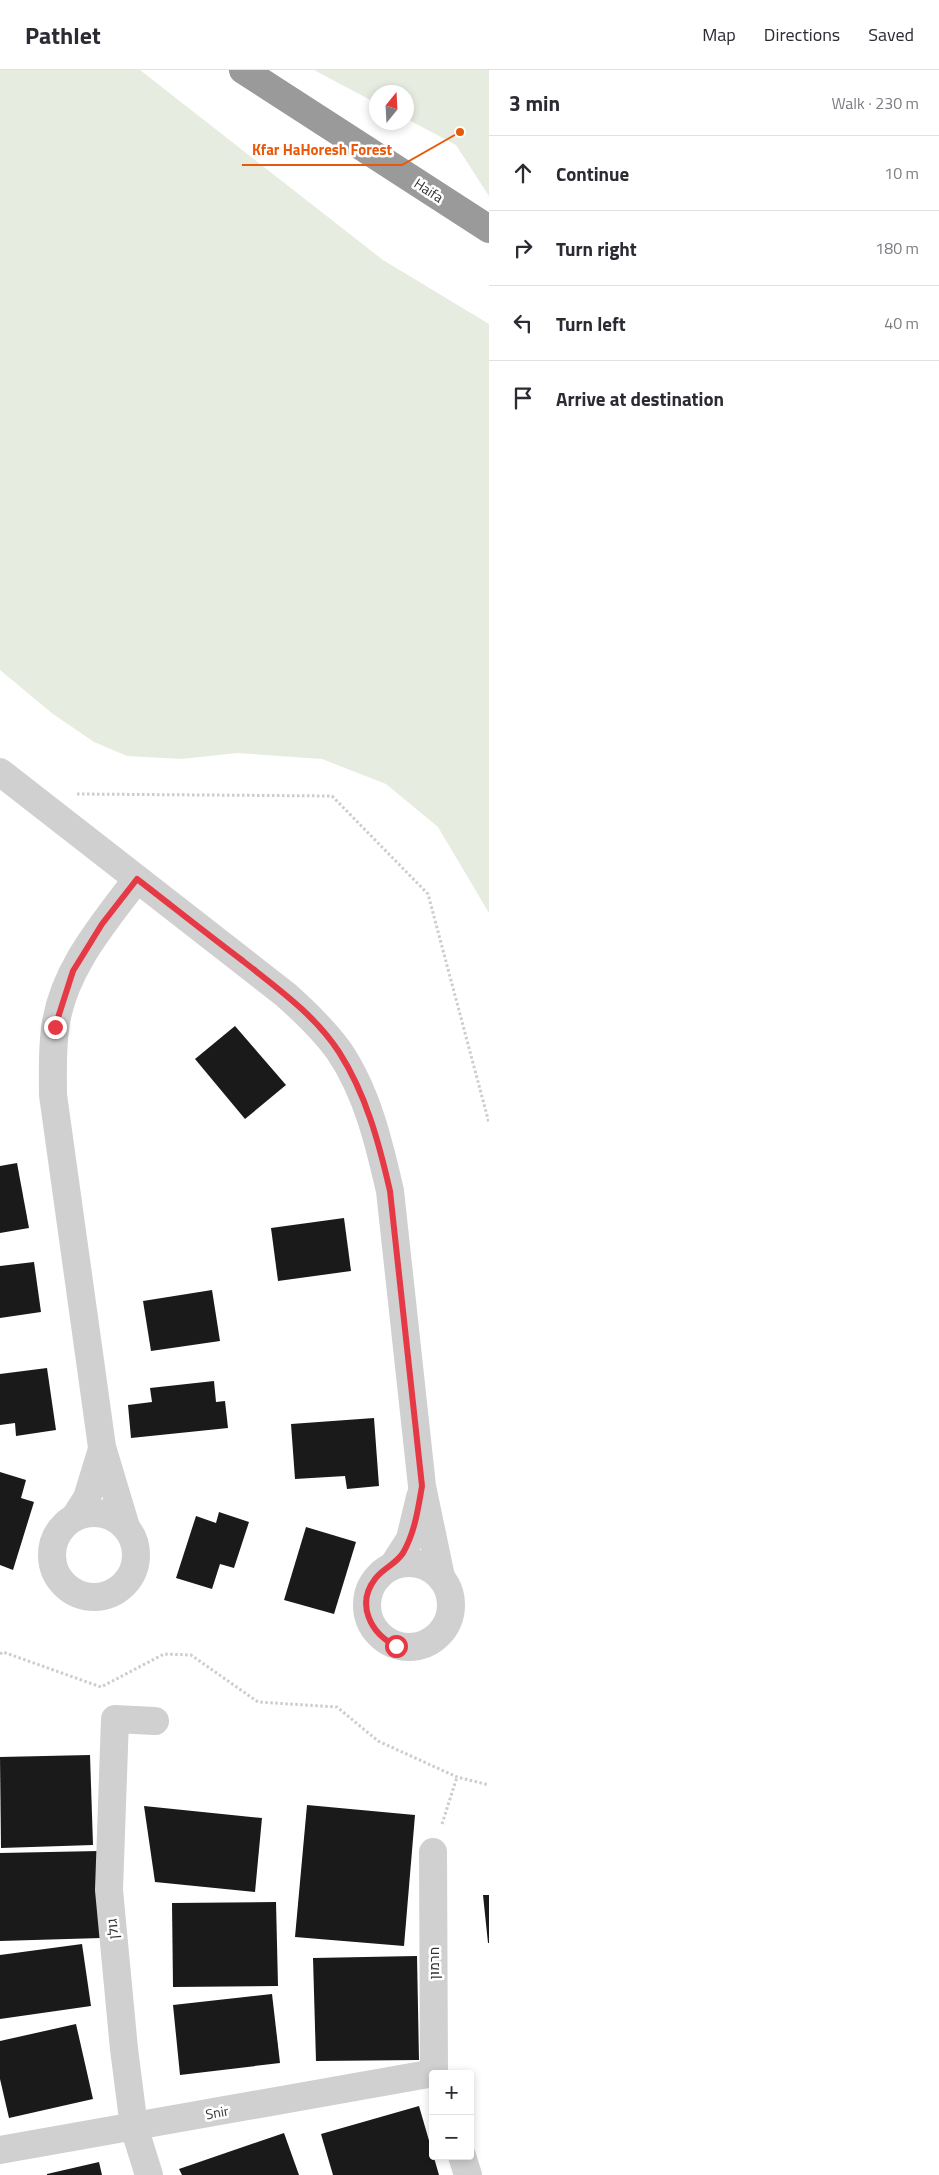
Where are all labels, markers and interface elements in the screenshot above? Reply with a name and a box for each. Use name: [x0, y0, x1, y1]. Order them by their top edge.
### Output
text: Pathlet: [25, 17, 101, 53]
text: Map: [702, 21, 736, 48]
text: Directions: [764, 21, 840, 48]
text: Saved: [868, 21, 914, 48]
north arrow: [369, 85, 414, 130]
text: 3 min: [509, 87, 560, 119]
text: Walk · 230 m: [831, 91, 919, 115]
callout: Kfar HaHoresh Forest: [242, 135, 402, 165]
text: Kfar HaHoresh Forest: [252, 138, 392, 161]
icon: ahead: [509, 159, 537, 187]
text: Continue: [556, 159, 629, 188]
text: 10 m: [884, 161, 919, 185]
street label: Haifa: [410, 173, 448, 207]
icon: right: [509, 234, 537, 262]
text: Turn right: [556, 234, 637, 263]
text: 180 m: [875, 236, 919, 260]
icon: left: [509, 309, 537, 337]
text: Turn left: [556, 309, 626, 338]
text: 40 m: [884, 311, 919, 335]
icon: arrive: [509, 384, 537, 412]
text: Arrive at destination: [556, 384, 724, 413]
route end: [44, 1016, 67, 1039]
route start: [385, 1635, 408, 1658]
street label: גולן: [101, 1918, 123, 1940]
street label: חרמון: [423, 1947, 444, 1979]
map controls: [429, 2070, 474, 2160]
button: +: [429, 2070, 474, 2115]
street label: Snir: [204, 2100, 230, 2124]
button: −: [429, 2115, 474, 2160]

